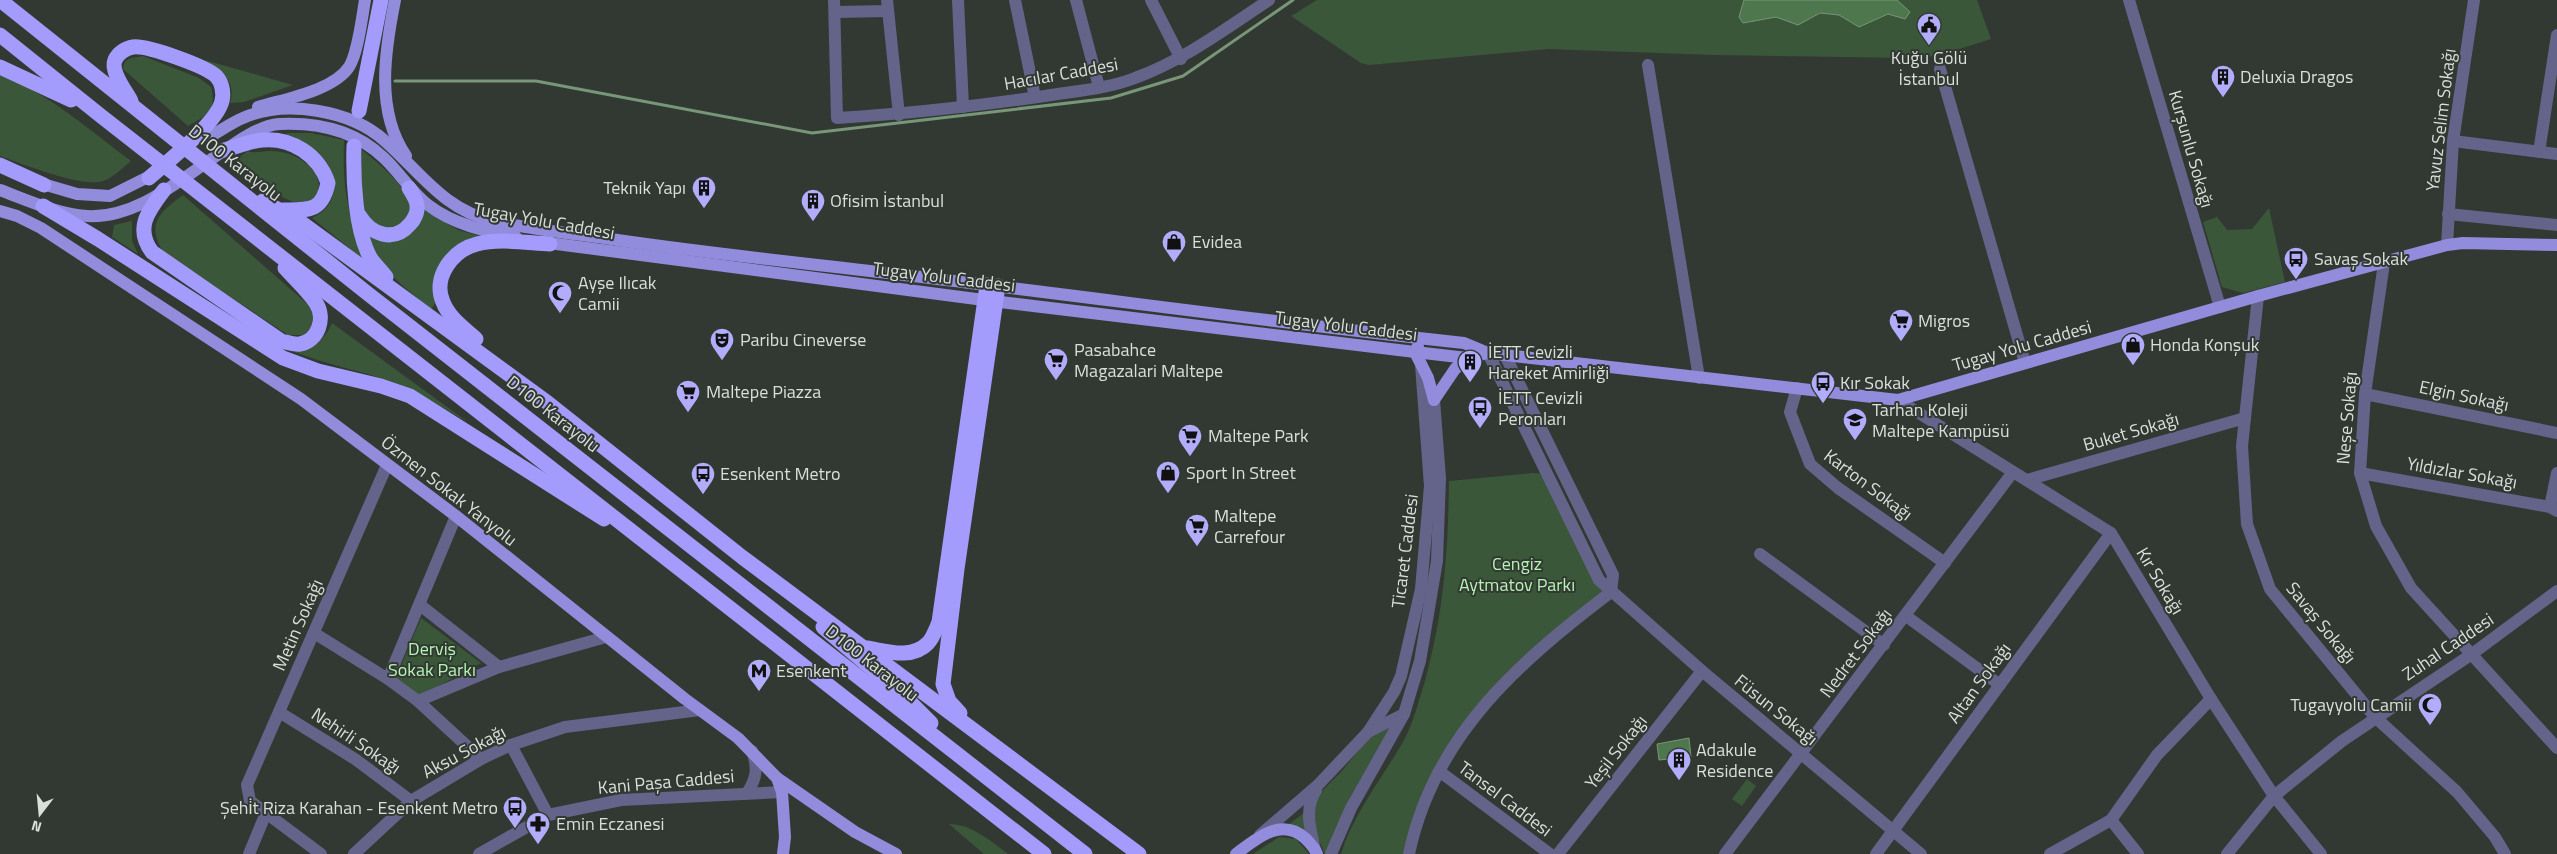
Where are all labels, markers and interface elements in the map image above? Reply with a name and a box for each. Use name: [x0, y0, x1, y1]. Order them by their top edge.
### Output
public building icon: Kuğu Gölü İstanbul: [1916, 12, 1942, 46]
place label: Kuğu Gölü İstanbul: [1891, 44, 1967, 92]
street label: Yavuz Selim Sokağı: [2418, 47, 2463, 193]
street label: Hacılar Caddesi: [1002, 50, 1120, 97]
place label: Deluxia Dragos: [2240, 63, 2353, 90]
building icon: Deluxia Dragos: [2210, 64, 2236, 98]
street label: Kurşunlu Sokağı: [2162, 87, 2221, 211]
street label: D100 Karayolu: [183, 117, 288, 208]
place label: Teknik Yapı: [603, 174, 686, 201]
building icon: Teknik Yapı: [691, 175, 717, 209]
place label: Ofisim İstanbul: [830, 187, 944, 214]
building icon: Ofisim İstanbul: [800, 188, 826, 222]
street label: Tugay Yolu Caddesi: [471, 195, 617, 246]
place label: Evidea: [1192, 228, 1242, 255]
shop icon: Evidea: [1161, 229, 1187, 263]
place label: Savaş Sokak: [2314, 245, 2408, 272]
bus stop icon: Savaş Sokak: [2283, 246, 2309, 280]
street label: Tugay Yolu Caddesi: [871, 254, 1017, 299]
place label: Ayşe Ilıcak Camii: [578, 269, 657, 317]
mosque icon: Ayşe Ilıcak Camii: [547, 280, 573, 314]
street label: Tugay Yolu Caddesi: [1273, 303, 1419, 348]
place label: Migros: [1918, 307, 1970, 334]
supermarket icon: Migros: [1888, 308, 1914, 342]
street label: Tugay Yolu Caddesi: [1949, 313, 2094, 378]
place label: Paribu Cineverse: [740, 326, 866, 353]
theatre icon: Paribu Cineverse: [709, 327, 735, 361]
place label: Honda Konşuk: [2150, 331, 2260, 358]
shop icon: Honda Konşuk: [2120, 332, 2146, 366]
place label: Pasabahce Magazalari Maltepe: [1074, 336, 1223, 384]
place label: İETT Cevizli Hareket Amirliği: [1488, 338, 1609, 386]
supermarket icon: Pasabahce Magazalari Maltepe: [1043, 347, 1069, 381]
building icon: İETT Cevizli Hareket Amirliği: [1457, 349, 1483, 383]
street label: D100 Karayolu: [501, 368, 606, 459]
place label: Kır Sokak: [1840, 369, 1910, 396]
bus stop icon: Kır Sokak: [1810, 370, 1836, 404]
street label: Neşe Sokağı: [2329, 371, 2364, 465]
street label: Elgin Sokağı: [2417, 373, 2511, 418]
place label: Maltepe Piazza: [706, 378, 821, 405]
supermarket icon: Maltepe Piazza: [675, 379, 701, 413]
place label: İETT Cevizli Peronları: [1498, 384, 1583, 432]
bus stop icon: İETT Cevizli Peronları: [1467, 395, 1493, 429]
place label: Tarhan Koleji Maltepe Kampüsü: [1872, 396, 2010, 444]
street label: Buket Sokağı: [2080, 405, 2182, 458]
school or university icon: Tarhan Koleji Maltepe Kampüsü: [1842, 407, 1868, 441]
place label: Maltepe Park: [1208, 422, 1309, 449]
supermarket icon: Maltepe Park: [1177, 423, 1203, 457]
street label: Özmen Sokak Yanyolu: [376, 429, 523, 552]
street label: Karton Sokağı: [1818, 442, 1918, 527]
street label: Yıldızlar Sokağı: [2405, 450, 2519, 496]
place label: Sport In Street: [1186, 459, 1296, 486]
place label: Esenkent Metro: [720, 460, 840, 487]
shop icon: Sport In Street: [1155, 460, 1181, 494]
bus stop icon: Esenkent Metro: [690, 461, 716, 495]
street label: Ticaret Caddesi: [1384, 492, 1425, 610]
place label: Maltepe Carrefour: [1214, 502, 1285, 550]
supermarket icon: Maltepe Carrefour: [1184, 513, 1210, 547]
street label: Kır Sokağı: [2130, 542, 2191, 620]
park label: Cengiz Aytmatov Parkı: [1459, 550, 1575, 598]
street label: Metin Sokağı: [265, 575, 330, 675]
street label: Savaş Sokağı: [2280, 576, 2363, 669]
street label: Nedret Sokağı: [1813, 602, 1898, 703]
street label: Zuhal Caddesi: [2397, 606, 2499, 687]
street label: D100 Karayolu: [820, 617, 925, 708]
park label: Derviş Sokak Parkı: [388, 635, 476, 683]
street label: Altan Sokağı: [1940, 637, 2017, 729]
place label: Esenkent: [776, 657, 847, 684]
metro station icon: Esenkent: [746, 658, 772, 692]
street label: Füsun Sokağı: [1729, 668, 1824, 752]
place label: Tugayyolu Camii: [2290, 691, 2412, 718]
mosque icon: Tugayyolu Camii: [2417, 692, 2443, 726]
street label: Nehirli Sokağı: [306, 701, 407, 781]
street label: Yeşil Sokağı: [1578, 709, 1653, 795]
street label: Aksu Sokağı: [417, 718, 510, 785]
place label: Adakule Residence: [1696, 736, 1773, 784]
building icon: Adakule Residence: [1666, 747, 1692, 781]
street label: Tansel Caddesi: [1453, 754, 1558, 843]
street label: Kani Paşa Caddesi: [597, 762, 735, 801]
north arrow: [15, 789, 65, 839]
place label: Şehi̇t Riza Karahan - Esenkent Metro: [220, 794, 498, 821]
bus stop icon: Şehi̇t Riza Karahan - Esenkent Metro: [502, 795, 528, 829]
place label: Emin Eczanesi: [556, 810, 665, 837]
pharmacy icon: Emin Eczanesi: [525, 811, 551, 845]
text: N: [29, 816, 44, 838]

